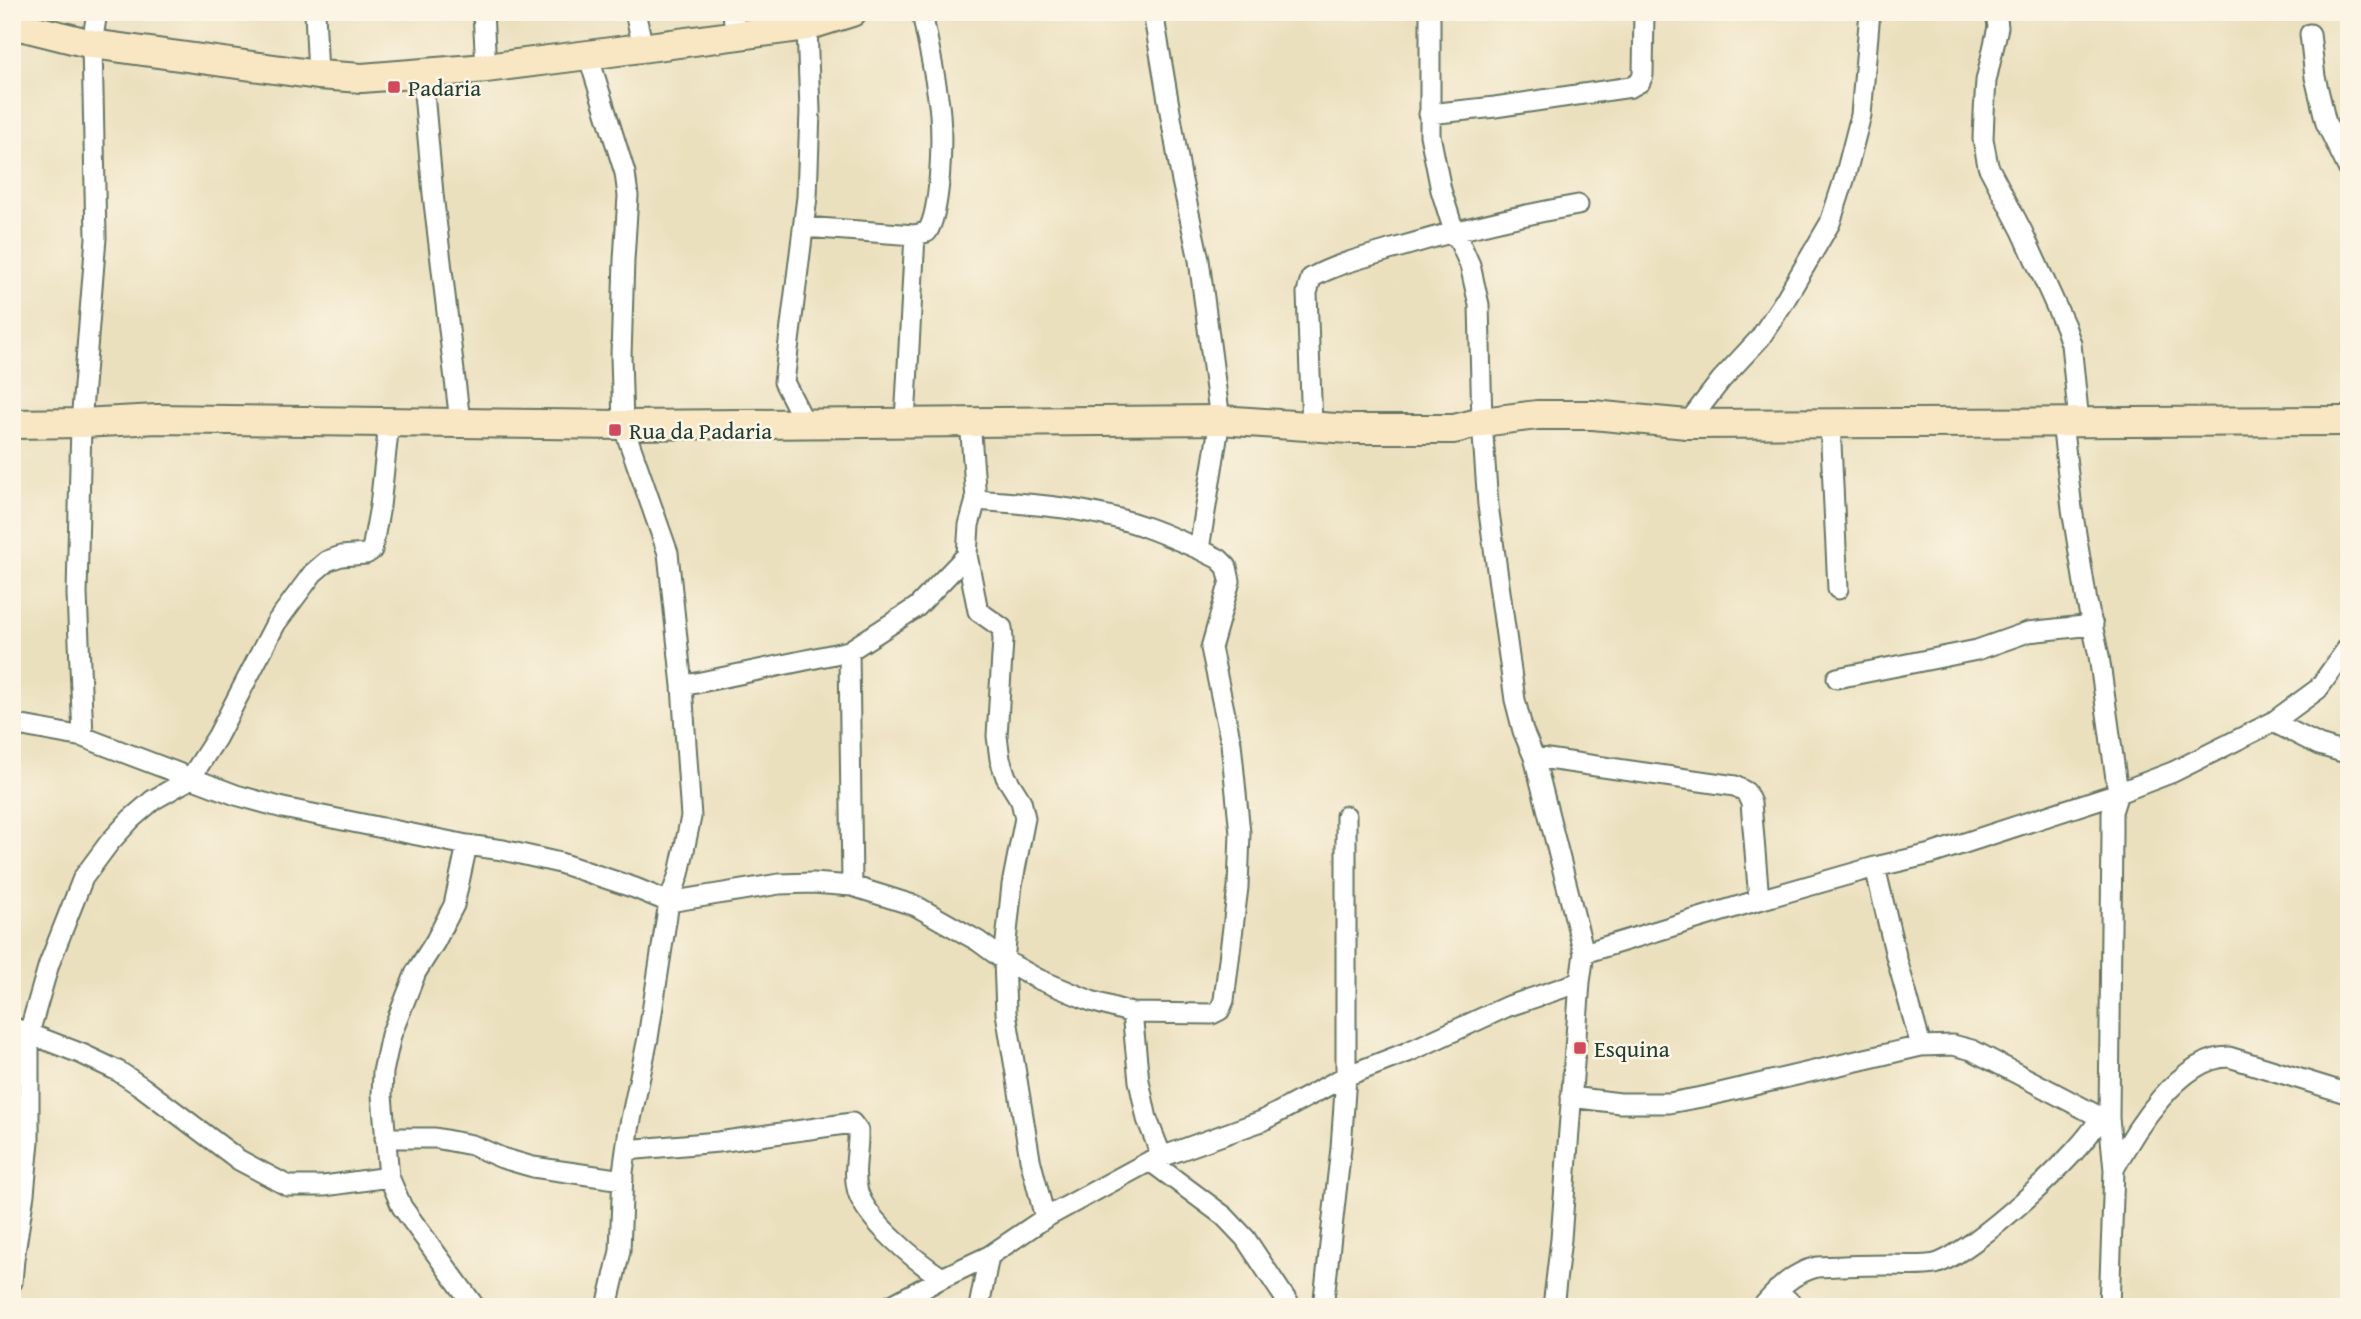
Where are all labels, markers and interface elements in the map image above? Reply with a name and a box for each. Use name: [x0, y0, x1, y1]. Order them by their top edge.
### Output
place label: Padaria: [408, 71, 481, 104]
marker: Padaria: [386, 79, 402, 95]
place label: Rua da Padaria: [629, 414, 772, 447]
marker: Rua da Padaria: [607, 422, 623, 438]
place label: Esquina: [1594, 1032, 1670, 1065]
marker: Esquina: [1572, 1040, 1588, 1056]

